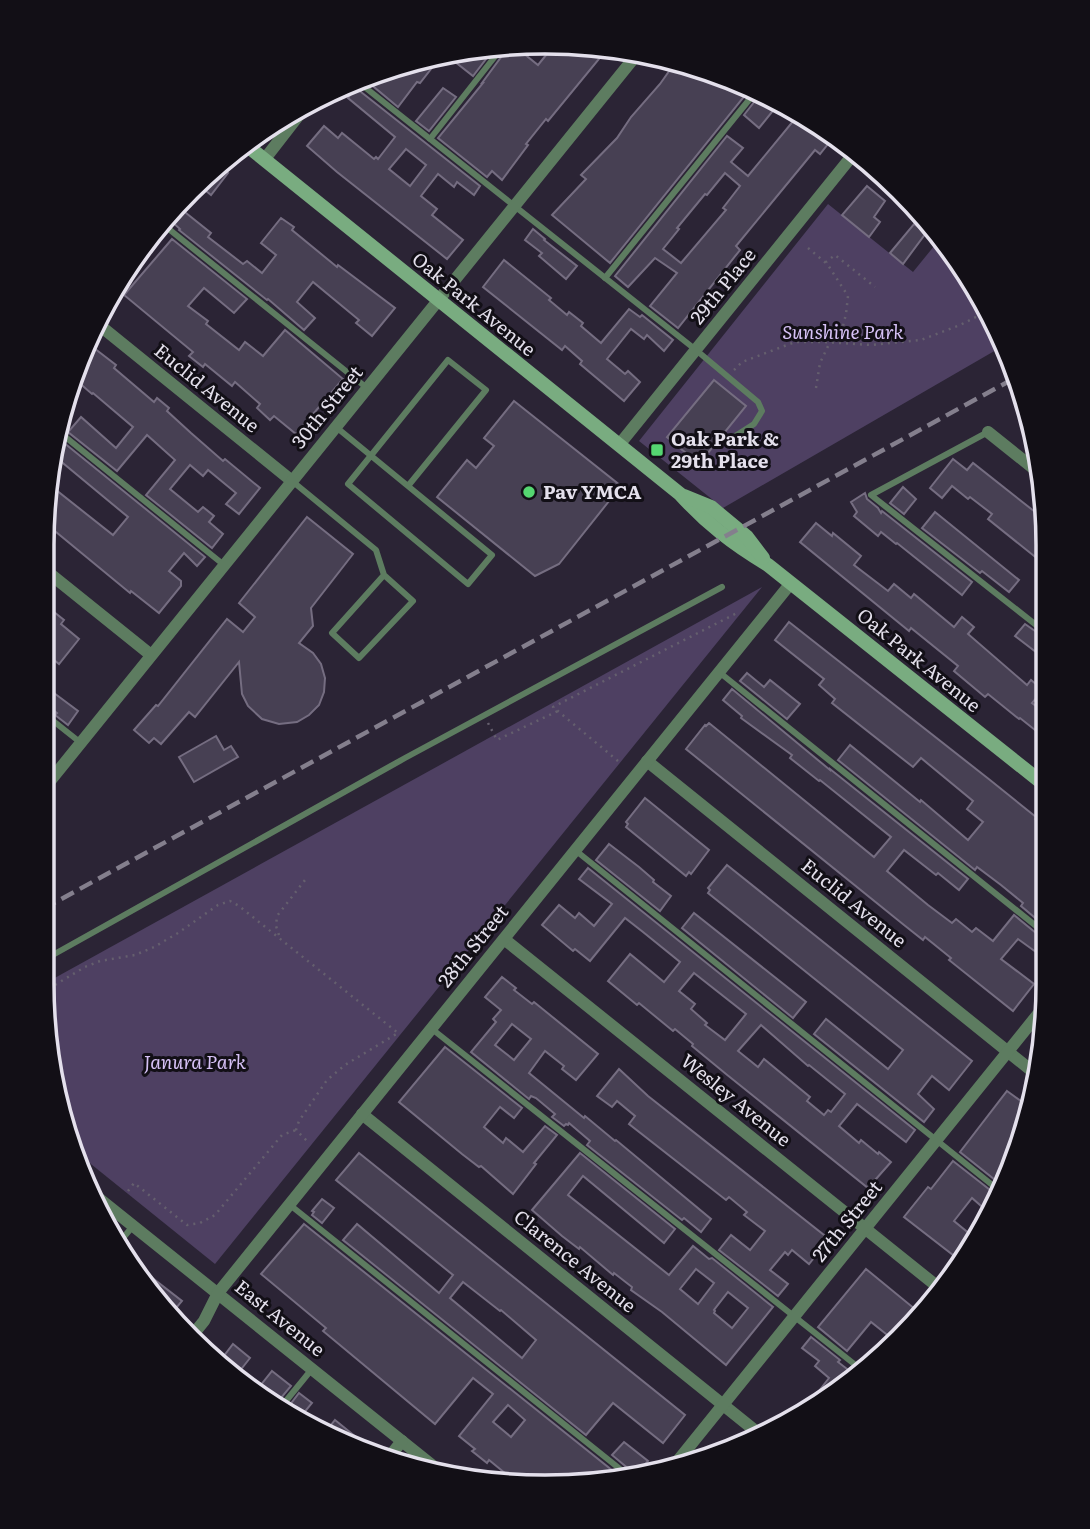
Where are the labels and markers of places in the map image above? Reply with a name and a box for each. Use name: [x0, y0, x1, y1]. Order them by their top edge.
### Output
place label: Oak Park & 29th Place: [671, 424, 779, 474]
marker: Oak Park & 29th Place: [649, 442, 665, 458]
place label: Pav YMCA: [543, 477, 642, 505]
marker: Pav YMCA: [521, 484, 537, 500]

